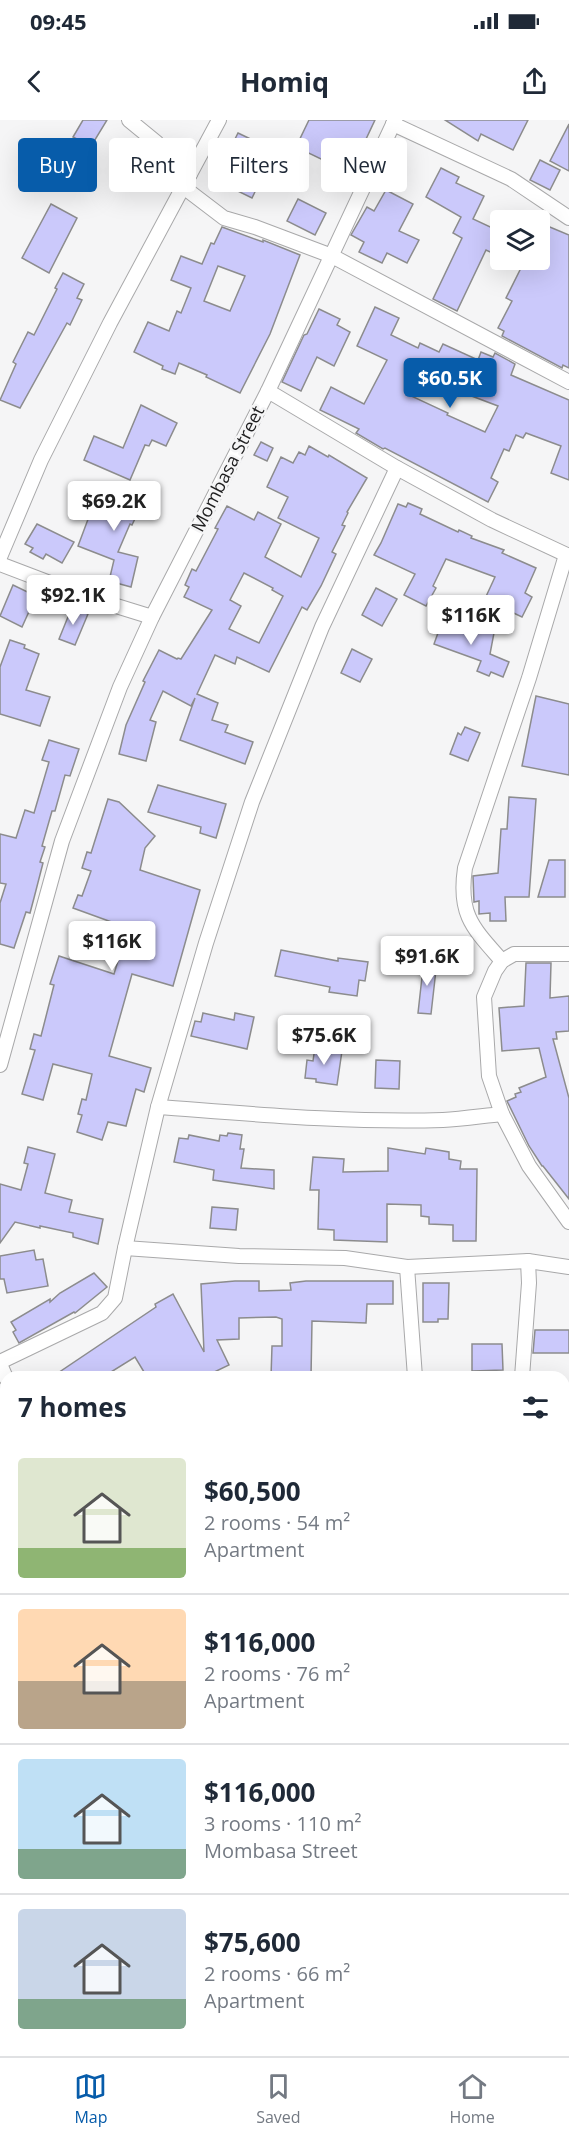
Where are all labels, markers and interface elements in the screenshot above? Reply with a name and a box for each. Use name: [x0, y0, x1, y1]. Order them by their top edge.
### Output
text: 09:45: [30, 6, 87, 36]
text: Homiq: [240, 63, 329, 100]
icon: back: [18, 65, 51, 98]
icon: share: [518, 65, 551, 98]
chip: Buy: [18, 138, 97, 192]
chip: Rent: [109, 138, 196, 192]
chip: Filters: [208, 138, 309, 192]
chip: New: [321, 138, 407, 192]
map controls: [490, 210, 550, 270]
button: layers: [490, 210, 550, 270]
pin: $60.5K: [401, 358, 499, 409]
text: $60.5K: [418, 364, 482, 391]
street label: Mombasa Street: [185, 402, 269, 536]
pin: $69.2K: [65, 481, 163, 532]
text: $69.2K: [82, 487, 146, 514]
pin: $92.1K: [24, 575, 122, 626]
text: $92.1K: [41, 581, 105, 608]
pin: $116K: [429, 595, 513, 646]
text: $116K: [441, 601, 501, 628]
pin: $116K: [70, 921, 154, 972]
text: $116K: [82, 927, 142, 954]
pin: $91.6K: [378, 936, 476, 987]
text: $91.6K: [395, 942, 459, 969]
pin: $75.6K: [275, 1015, 373, 1066]
text: $75.6K: [292, 1021, 356, 1048]
text: 7 homes: [18, 1389, 127, 1425]
icon: filters: [519, 1391, 552, 1424]
text: $60,500: [204, 1473, 301, 1509]
icon: home: [66, 1482, 138, 1554]
text: 2 rooms · 54 m²: [204, 1509, 350, 1536]
text: Apartment: [204, 1536, 304, 1563]
text: $116,000: [204, 1624, 315, 1660]
icon: home: [66, 1633, 138, 1705]
text: 2 rooms · 76 m²: [204, 1660, 350, 1687]
text: Apartment: [204, 1687, 304, 1714]
text: $116,000: [204, 1774, 315, 1810]
icon: home: [66, 1783, 138, 1855]
text: 3 rooms · 110 m²: [204, 1810, 362, 1837]
text: Mombasa Street: [204, 1837, 358, 1864]
text: $75,600: [204, 1924, 301, 1960]
icon: home: [66, 1933, 138, 2005]
text: 2 rooms · 66 m²: [204, 1960, 350, 1987]
text: Apartment: [204, 1987, 304, 2014]
tab: Map: [74, 2070, 107, 2128]
tab: Saved: [256, 2070, 301, 2128]
tab: Home: [449, 2070, 495, 2128]

